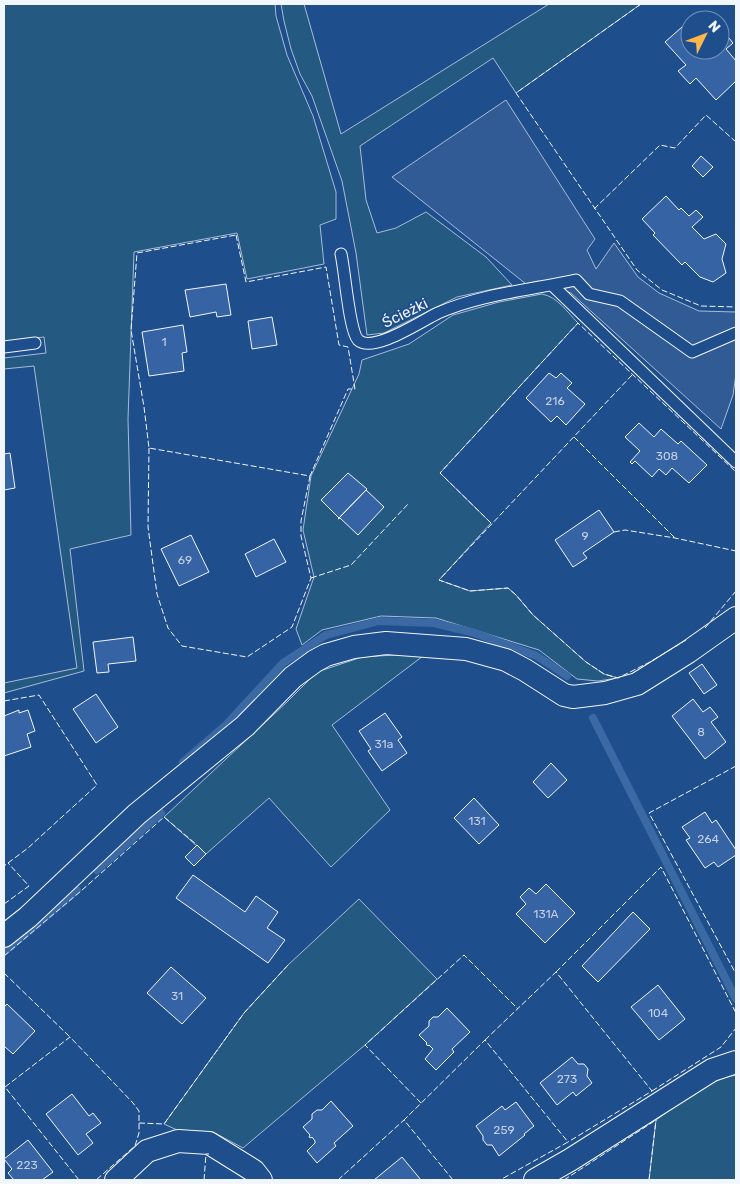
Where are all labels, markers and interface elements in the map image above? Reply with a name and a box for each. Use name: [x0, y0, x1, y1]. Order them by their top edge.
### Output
north arrow: [680, 10, 730, 60]
text: N: [705, 17, 724, 36]
street label: Ścieżki: [379, 294, 431, 332]
house number: 1: [161, 335, 167, 349]
house number: 216: [545, 394, 565, 408]
house number: 308: [656, 449, 678, 463]
house number: 9: [581, 529, 589, 543]
house number: 69: [178, 553, 192, 567]
house number: 8: [697, 725, 705, 739]
house number: 31a: [375, 737, 393, 751]
house number: 131: [468, 814, 486, 828]
house number: 264: [697, 832, 719, 846]
house number: 131A: [533, 907, 559, 921]
house number: 31: [171, 989, 183, 1003]
house number: 104: [648, 1006, 669, 1020]
house number: 273: [557, 1072, 577, 1086]
house number: 259: [493, 1123, 515, 1137]
house number: 223: [16, 1158, 38, 1172]

